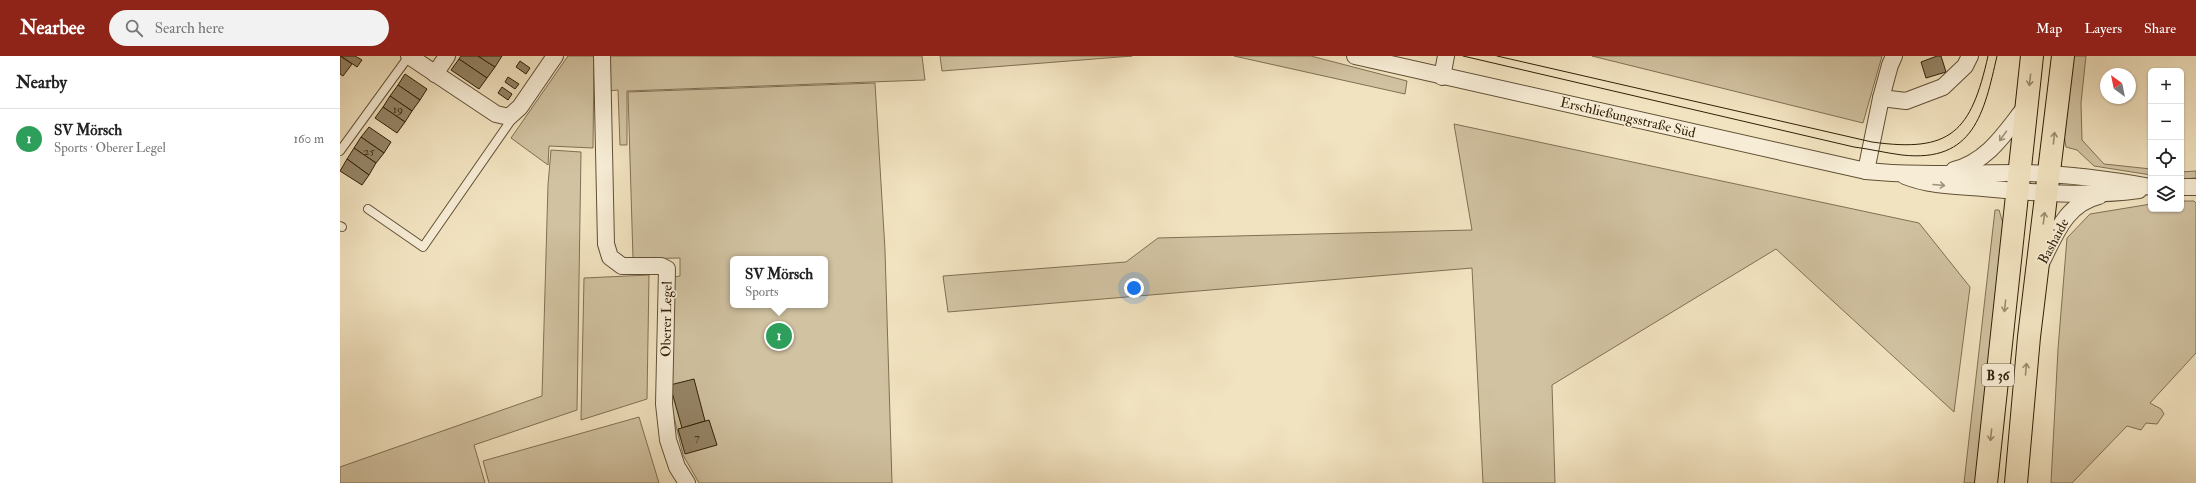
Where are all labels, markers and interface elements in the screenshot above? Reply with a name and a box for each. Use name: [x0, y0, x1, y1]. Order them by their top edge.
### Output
search box: [109, 10, 389, 46]
text: Nearbee: [20, 16, 85, 40]
icon: search: [123, 17, 145, 39]
text: Search here: [155, 19, 224, 38]
text: Map: [2036, 20, 2062, 37]
text: Layers: [2084, 20, 2122, 37]
text: Share: [2144, 20, 2176, 37]
north arrow: [2100, 68, 2136, 104]
map controls: [2148, 68, 2184, 212]
button: +: [2148, 68, 2184, 104]
text: Nearby: [16, 72, 67, 93]
one-way arrow: [2026, 73, 2034, 86]
street label: Erschließungsstraße Süd: [1559, 94, 1697, 141]
house number: 19: [393, 102, 403, 117]
button: −: [2148, 104, 2184, 140]
text: SV Mörsch: [54, 121, 122, 140]
one-way arrow: [1999, 130, 2007, 141]
text: 1: [27, 131, 31, 147]
text: 160 m: [293, 131, 324, 147]
one-way arrow: [2050, 132, 2057, 145]
text: Sports · Oberer Legel: [54, 140, 166, 156]
button: locate: [2148, 140, 2184, 176]
house number: 25: [363, 144, 375, 159]
button: layers: [2148, 176, 2184, 212]
one-way arrow: [1932, 181, 1945, 188]
one-way arrow: [2040, 212, 2048, 225]
street label: Bashaide: [2034, 215, 2073, 267]
popup: [730, 256, 828, 308]
text: SV Mörsch: [745, 265, 813, 284]
your location: [1124, 278, 1144, 298]
street label: Oberer Legel: [657, 281, 676, 357]
text: Sports: [745, 284, 779, 300]
one-way arrow: [2001, 299, 2009, 312]
pin: 1: [766, 321, 792, 351]
one-way arrow: [2022, 363, 2030, 376]
road number: B 36: [1982, 364, 2014, 386]
one-way arrow: [1988, 428, 1995, 441]
house number: 7: [694, 430, 700, 445]

